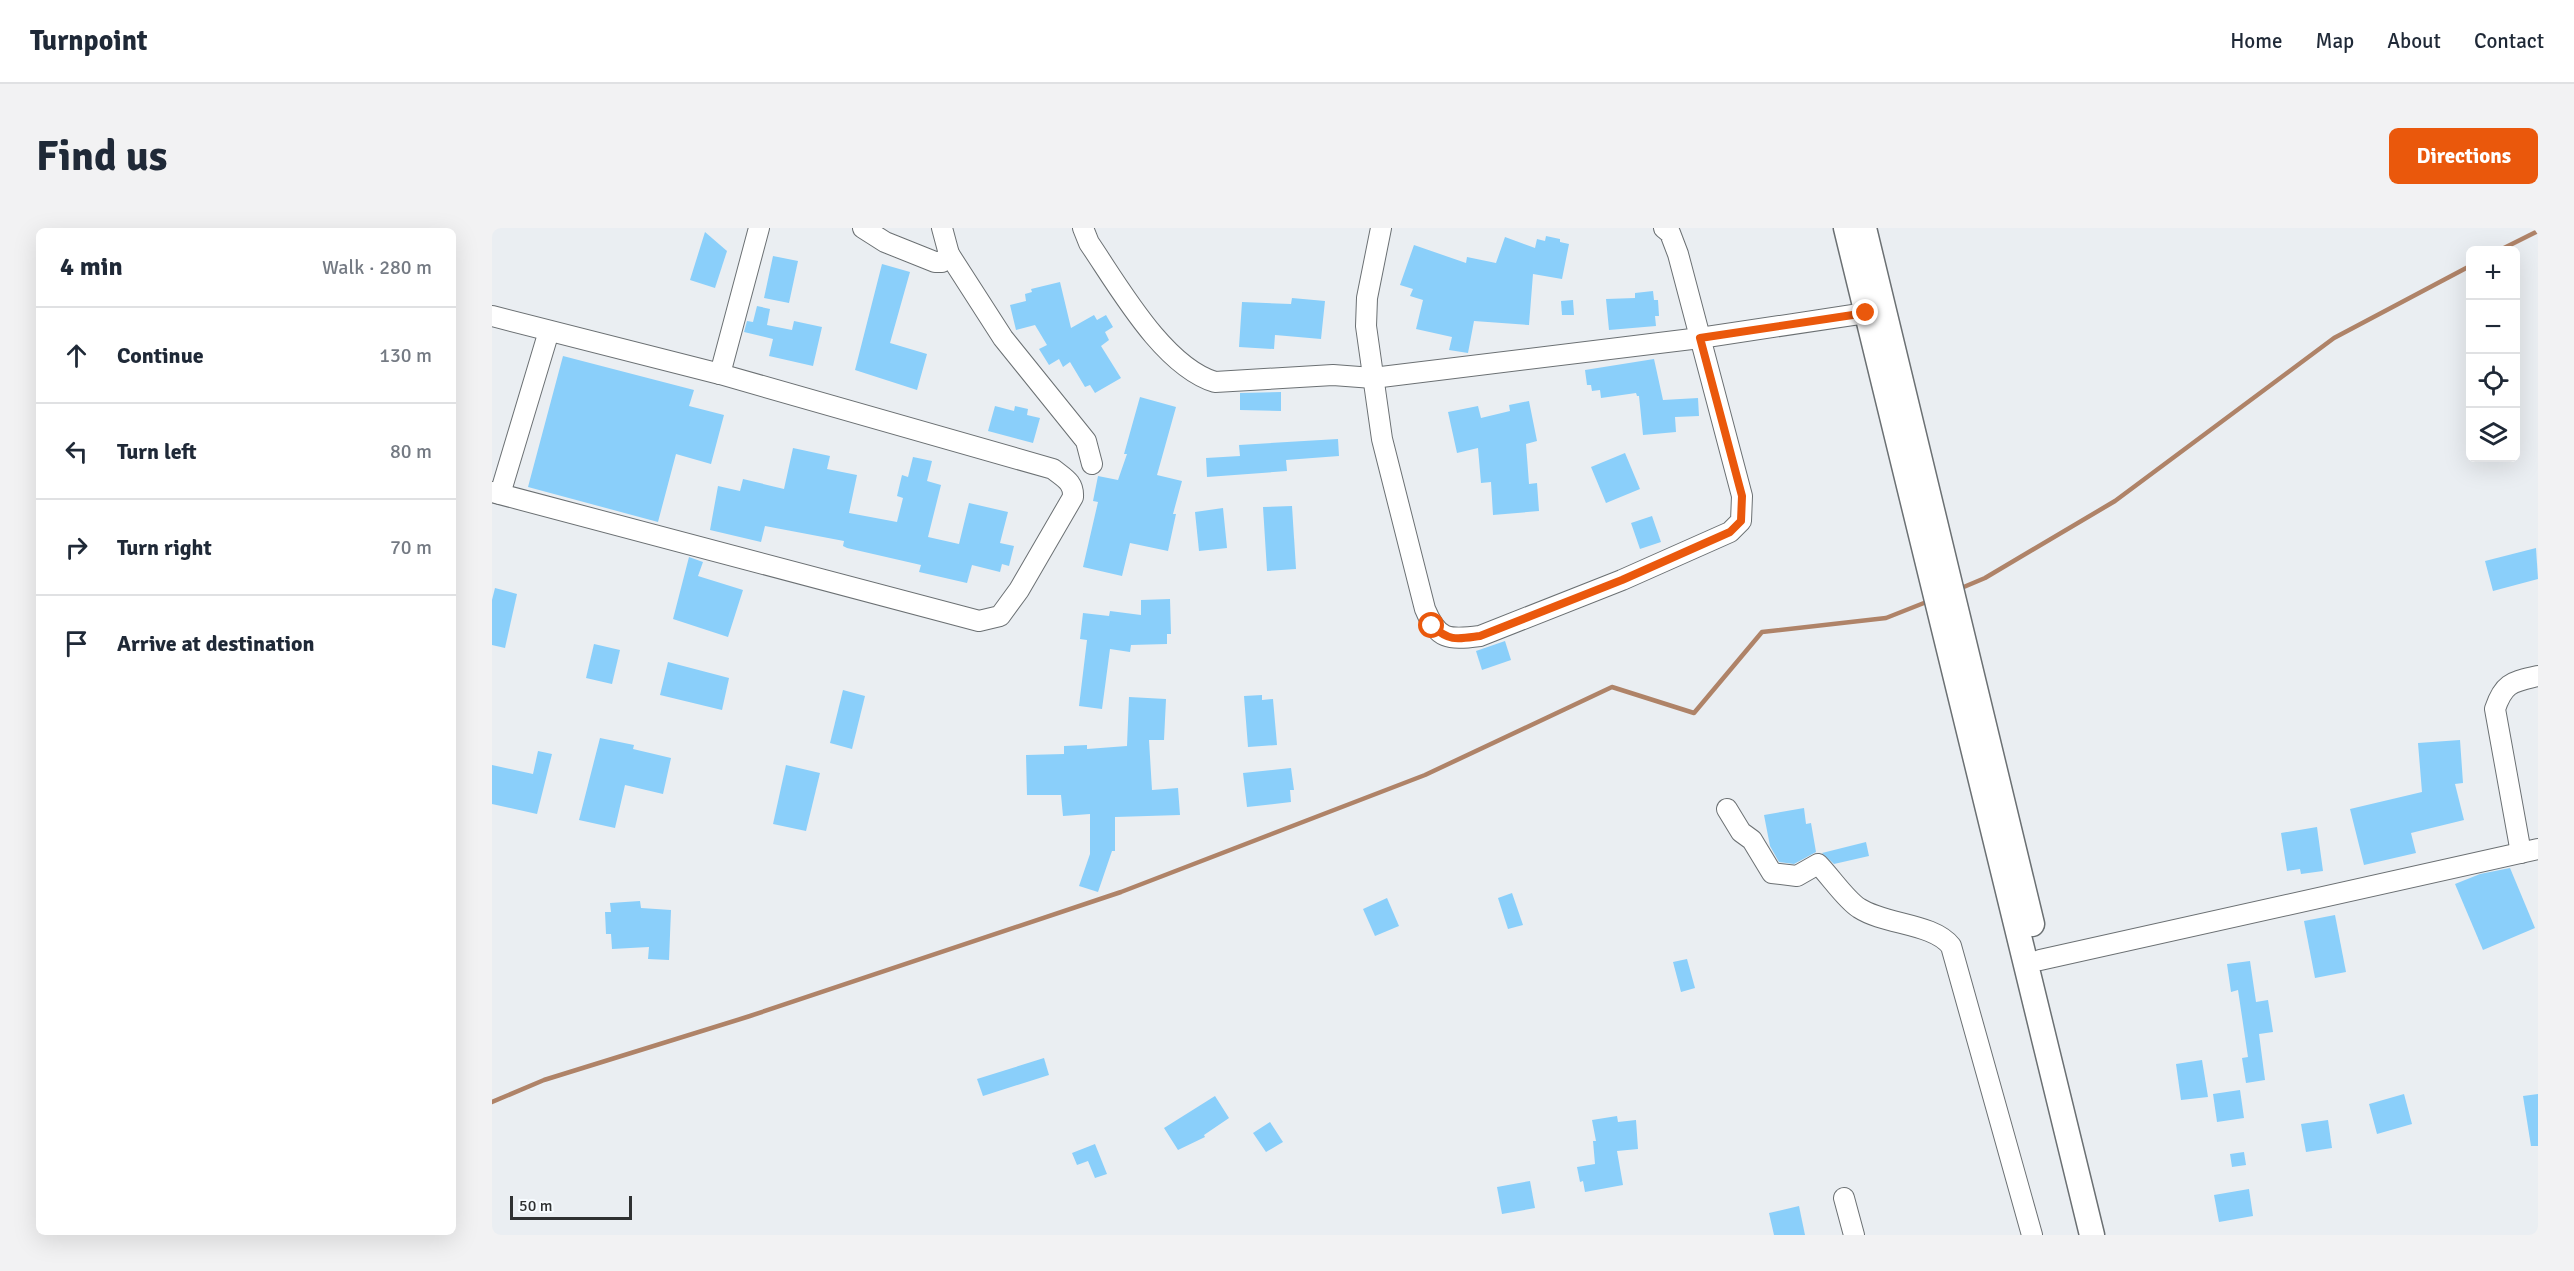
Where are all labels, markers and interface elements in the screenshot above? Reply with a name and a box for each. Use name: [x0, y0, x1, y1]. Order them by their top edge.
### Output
text: Turnpoint: [30, 24, 147, 58]
text: Home: [2230, 28, 2283, 54]
text: Map: [2316, 28, 2354, 54]
text: About: [2387, 28, 2441, 54]
text: Contact: [2474, 28, 2544, 54]
button: Directions: [2389, 128, 2538, 184]
text: Find us: [36, 131, 167, 182]
map controls: [2466, 246, 2520, 462]
button: +: [2466, 246, 2520, 300]
text: 4 min: [60, 251, 123, 283]
text: Walk · 280 m: [322, 255, 432, 280]
route end: [1852, 299, 1878, 325]
button: −: [2466, 300, 2520, 354]
icon: ahead: [60, 339, 93, 372]
text: Continue: [117, 342, 204, 369]
text: 130 m: [379, 343, 432, 368]
button: locate: [2466, 354, 2520, 408]
button: layers: [2466, 408, 2520, 462]
icon: left: [60, 435, 93, 468]
text: Turn left: [117, 438, 197, 465]
text: 80 m: [390, 439, 432, 464]
icon: right: [60, 531, 93, 564]
text: Turn right: [117, 534, 212, 561]
text: 70 m: [390, 535, 432, 560]
route start: [1418, 612, 1444, 638]
icon: arrive: [60, 627, 93, 660]
text: Arrive at destination: [117, 630, 314, 657]
scale bar: [510, 1193, 632, 1220]
text: 50 m: [519, 1196, 553, 1216]

